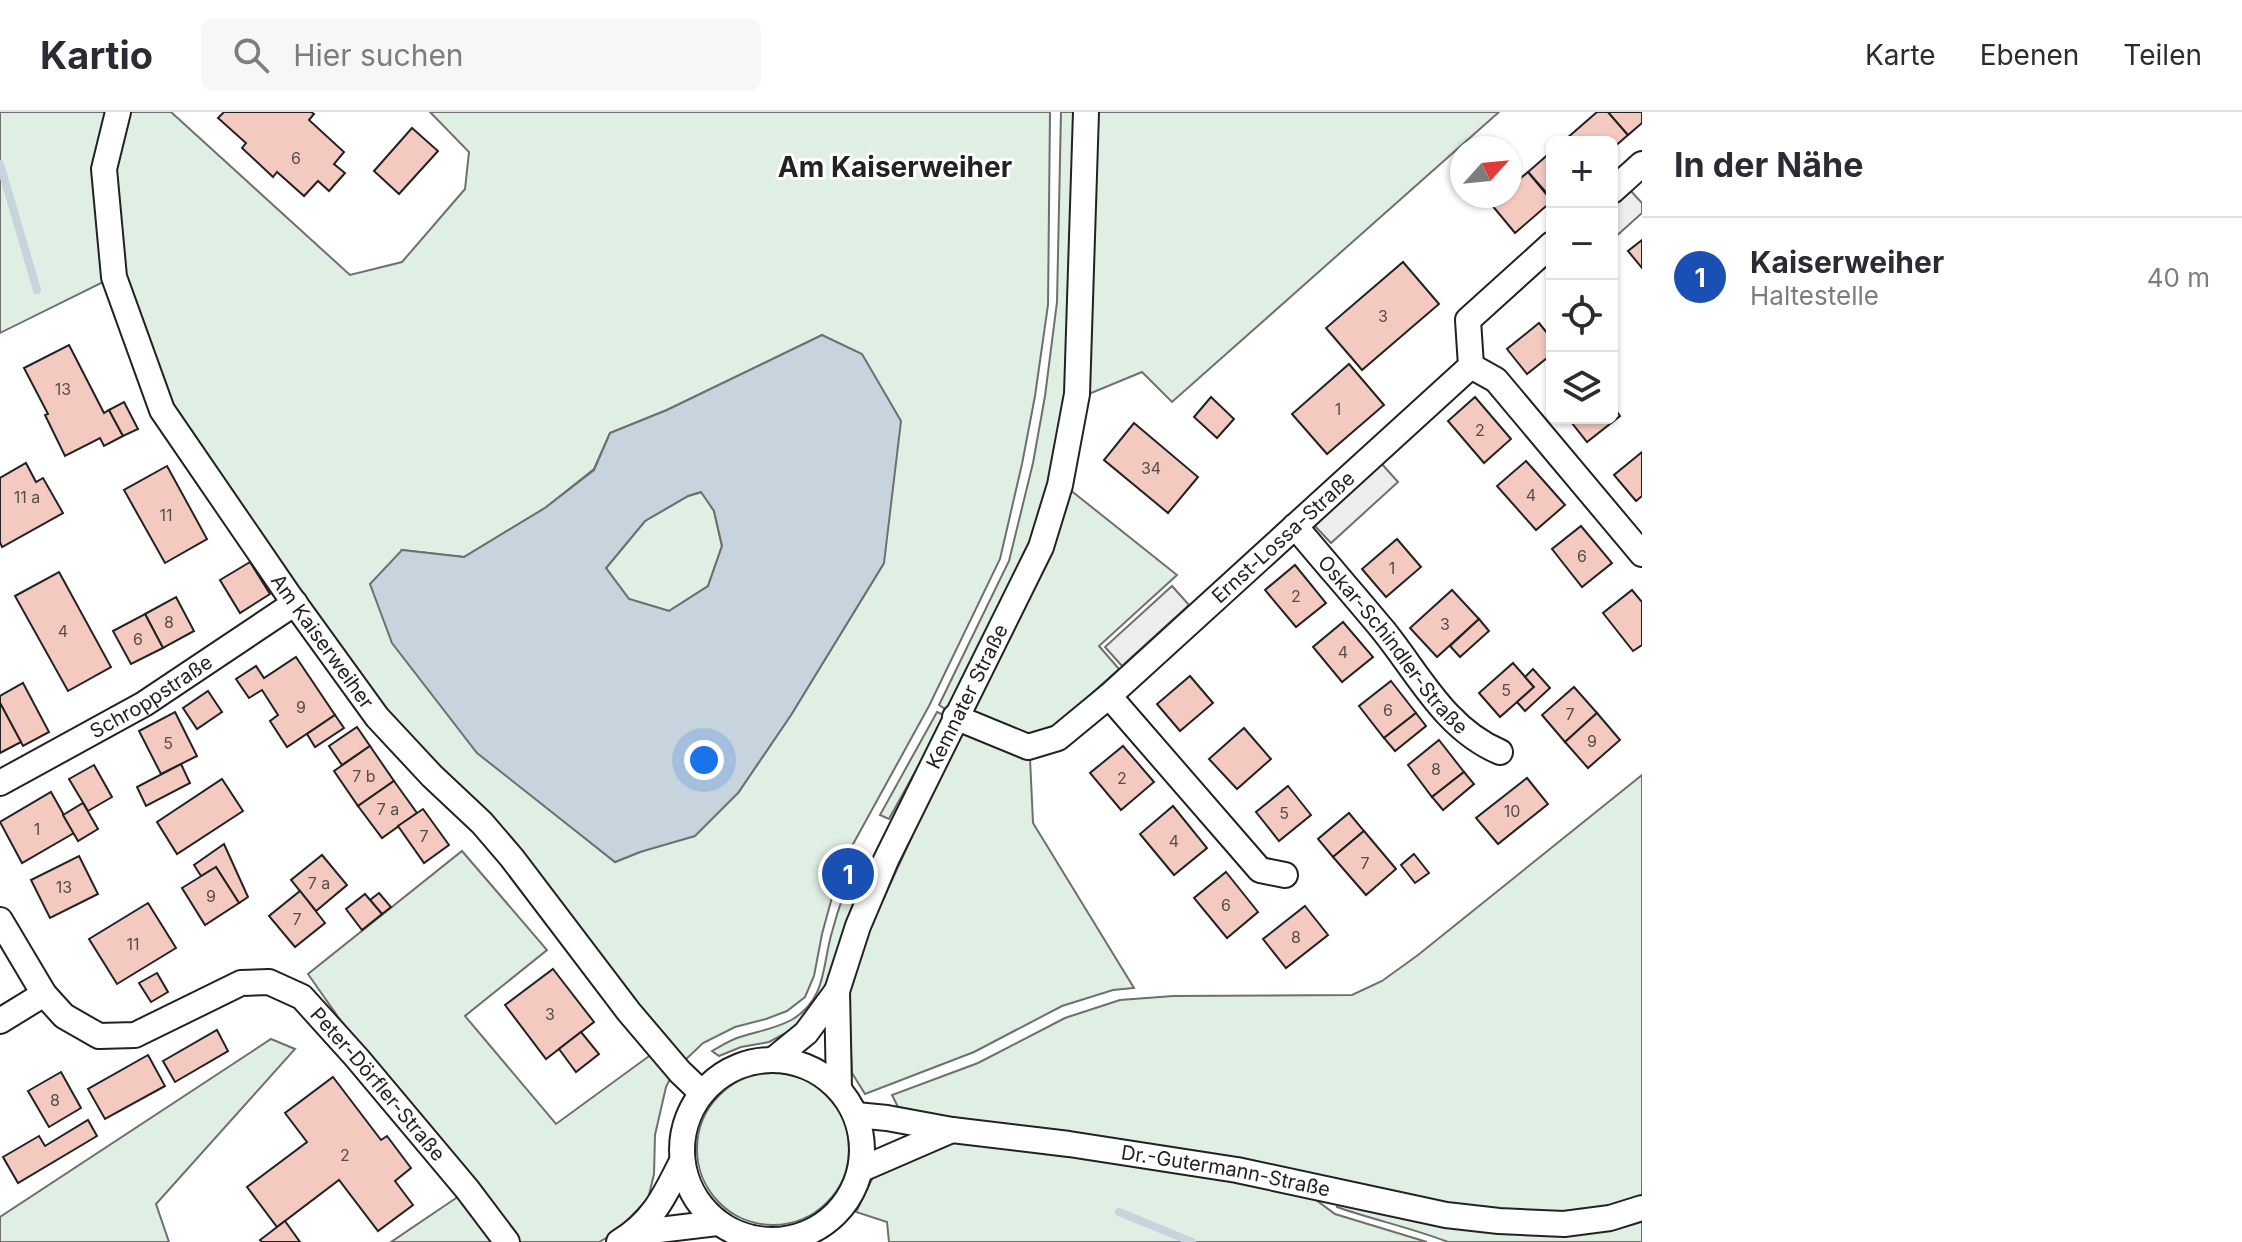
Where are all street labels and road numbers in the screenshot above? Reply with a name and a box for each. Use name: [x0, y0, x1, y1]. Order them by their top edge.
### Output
street label: Ernst-Lossa-Straße: [1207, 466, 1359, 608]
street label: Oskar-Schindler-Straße: [1313, 550, 1473, 739]
street label: Am Kaiserweiher: [266, 569, 379, 714]
street label: Kemnater Straße: [921, 620, 1013, 773]
street label: Schroppstraße: [86, 650, 217, 743]
street label: Peter-Dörfler-Straße: [305, 1002, 450, 1166]
street label: Dr.-Gutermann-Straße: [1119, 1140, 1332, 1202]

